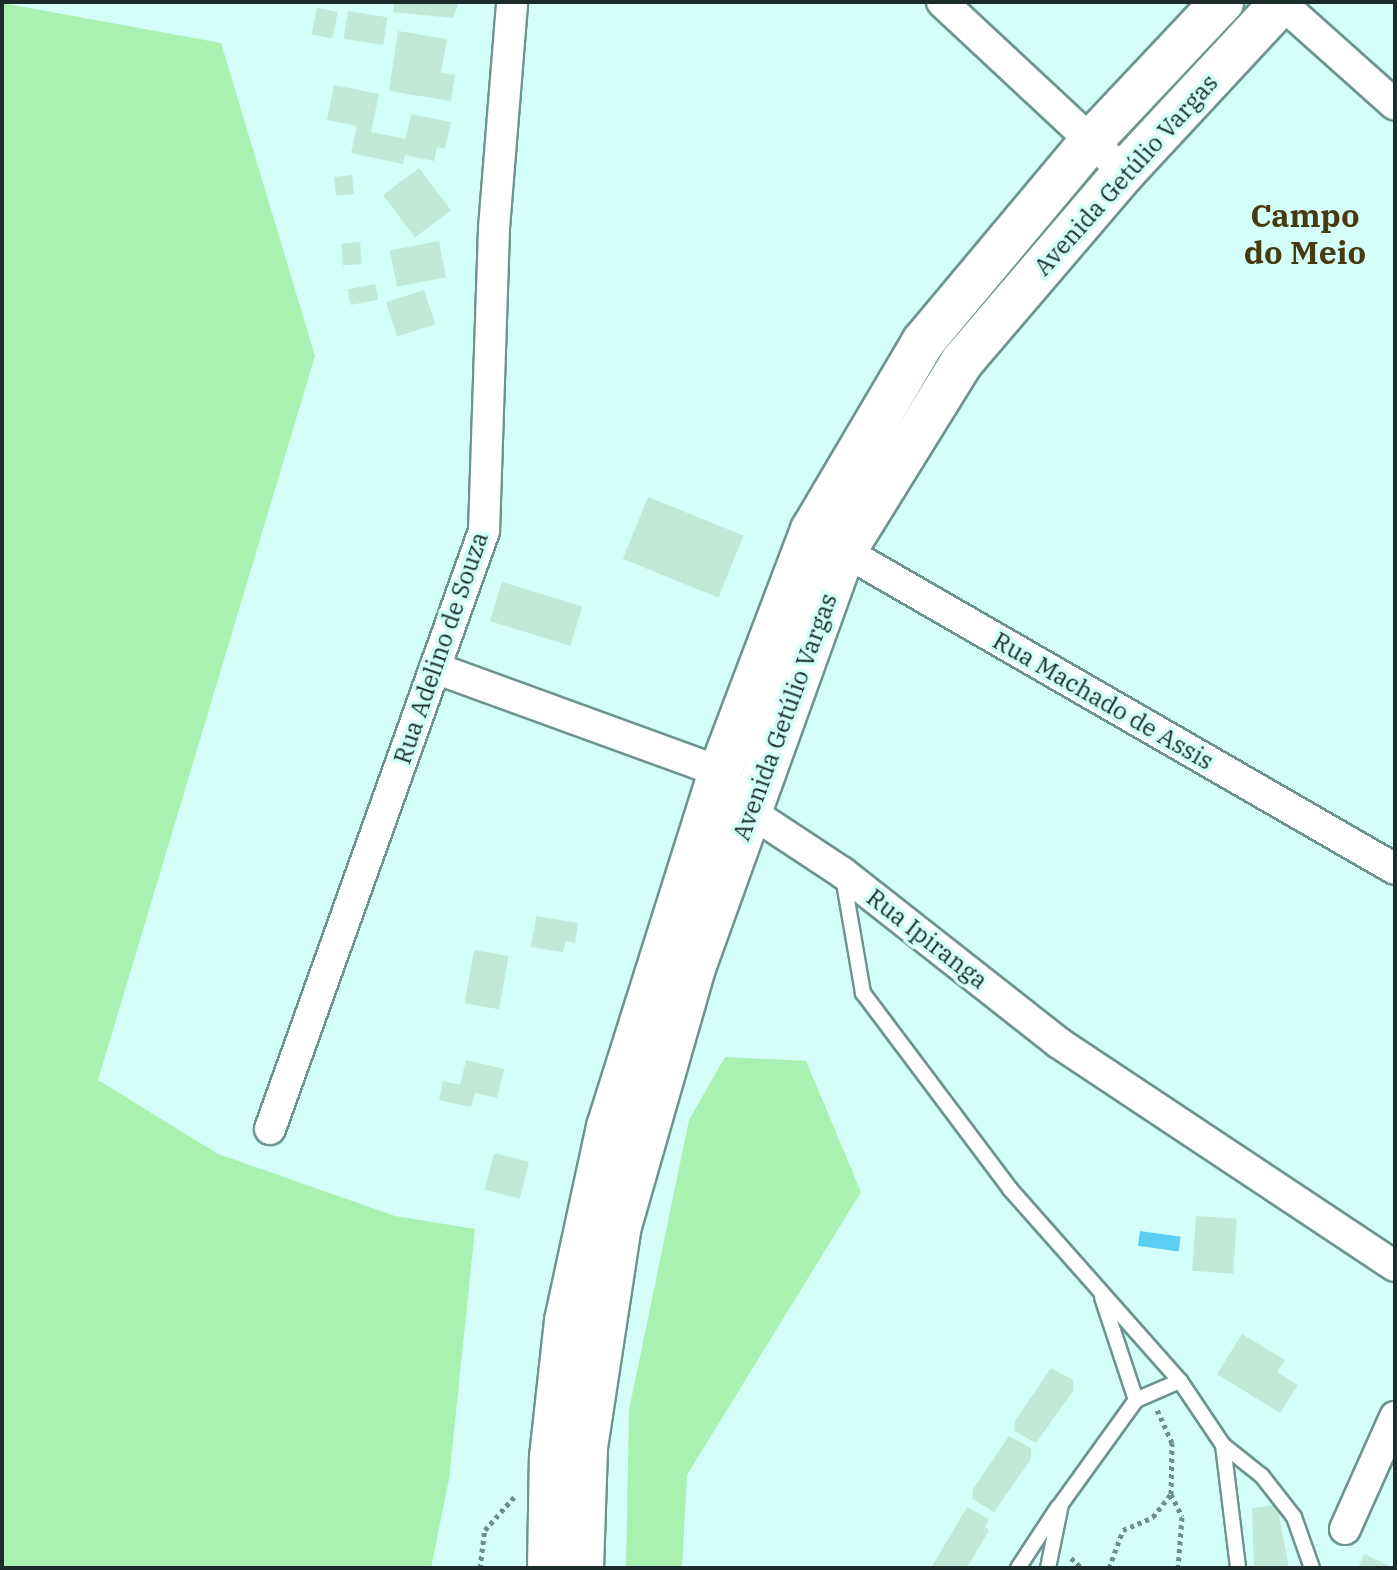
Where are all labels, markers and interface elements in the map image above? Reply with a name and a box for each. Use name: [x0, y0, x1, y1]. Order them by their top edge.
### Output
street label: Avenida Getúlio Vargas: [1028, 68, 1224, 282]
district label: Campo do Meio: [1244, 197, 1366, 272]
street label: Rua Adelino de Souza: [388, 528, 494, 768]
street label: Avenida Getúlio Vargas: [727, 590, 843, 844]
street label: Rua Machado de Assis: [988, 626, 1218, 776]
street label: Rua Ipiranga: [861, 883, 993, 995]

